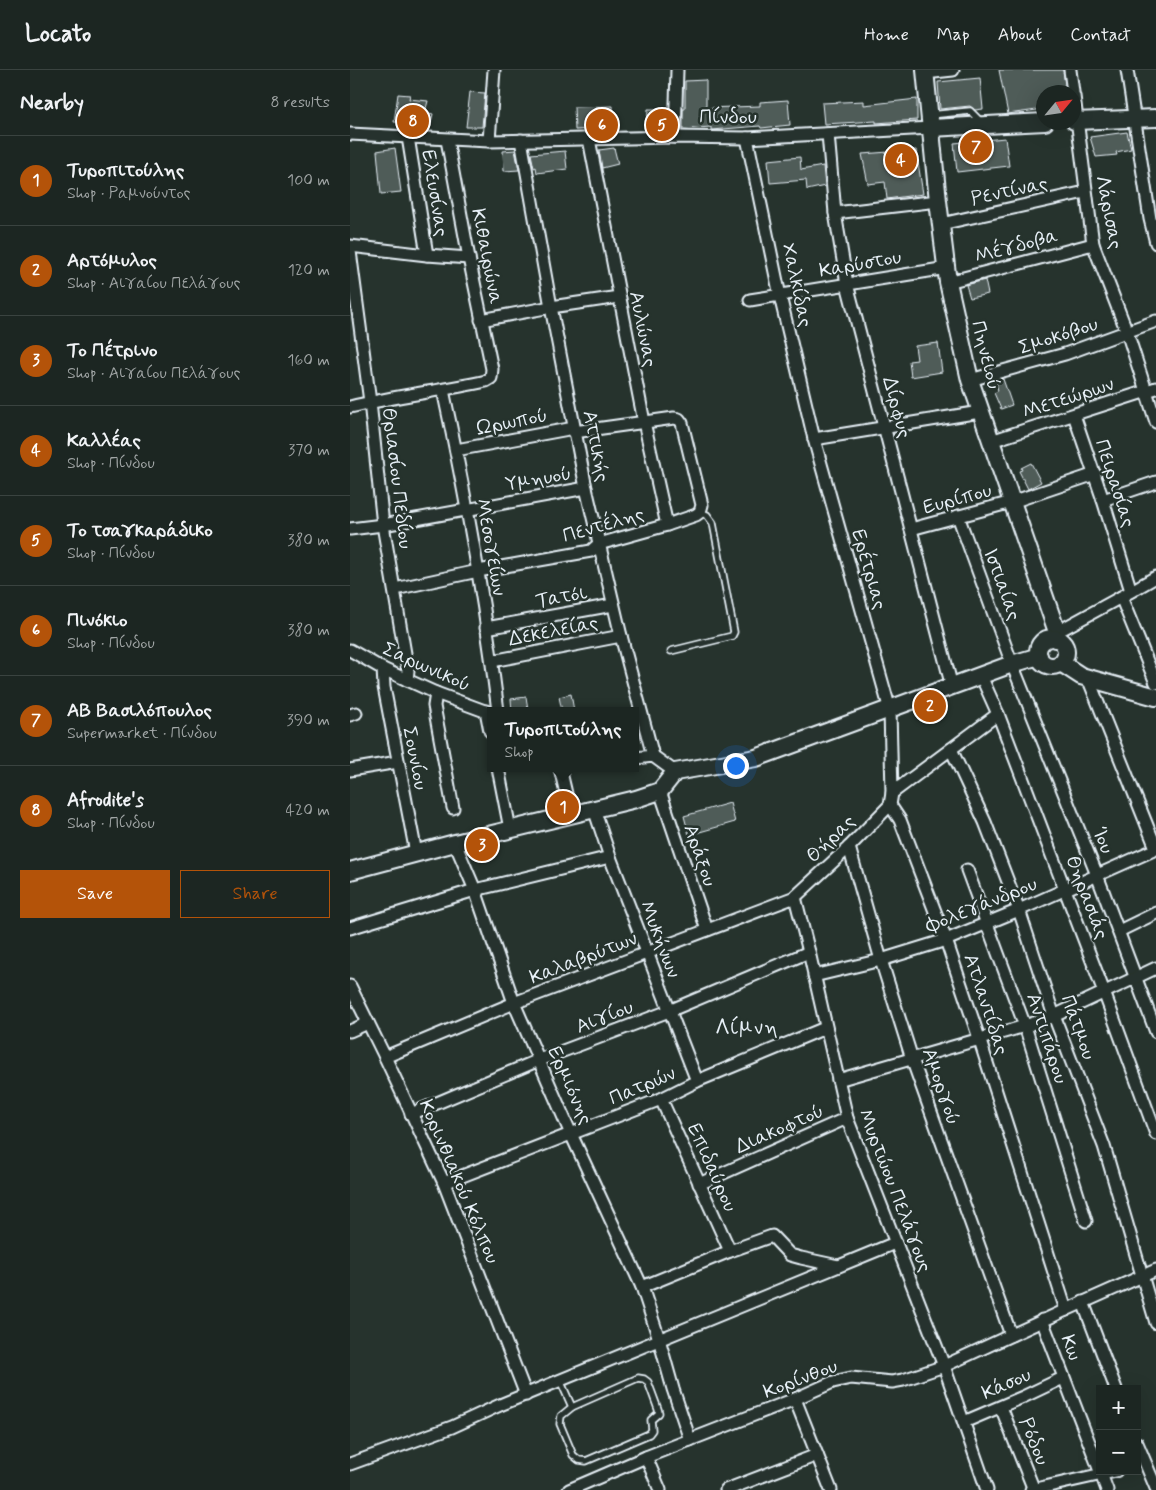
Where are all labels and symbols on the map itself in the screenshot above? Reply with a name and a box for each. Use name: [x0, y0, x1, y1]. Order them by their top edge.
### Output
north arrow: [1036, 85, 1081, 130]
pin: 8: [397, 102, 429, 140]
street label: Πίνδου: [699, 104, 757, 131]
pin: 6: [586, 106, 618, 144]
pin: 5: [646, 106, 678, 144]
pin: 7: [960, 128, 992, 166]
pin: 4: [885, 141, 917, 179]
street label: Ελευσίνας: [414, 148, 455, 239]
street label: Ρεντίνας: [968, 170, 1050, 213]
street label: Λάρισας: [1088, 173, 1129, 252]
street label: Κιθαιρώνα: [464, 206, 509, 307]
street label: Μέγδοβα: [972, 222, 1061, 271]
street label: Χαλκίδας: [774, 241, 819, 330]
street label: Καρύστου: [817, 244, 904, 285]
street label: Αυλώνας: [622, 289, 663, 370]
street label: Σμοκόβου: [1015, 311, 1102, 362]
street label: Πηνειού: [964, 318, 1007, 393]
street label: Μετεώρων: [1019, 371, 1118, 426]
street label: Δίρφυς: [875, 374, 918, 441]
street label: Ωρωπού: [473, 402, 550, 443]
street label: Θριασίου Πεδίου: [374, 406, 419, 550]
street label: Αττικής: [575, 408, 616, 485]
street label: Πειρασίας: [1088, 436, 1142, 531]
street label: Υμηυού: [503, 460, 573, 499]
street label: Ευρίπου: [920, 477, 995, 522]
street label: Μεσογείων: [469, 496, 512, 598]
street label: Πεντέλης: [559, 501, 648, 550]
street label: Ερέτριας: [844, 526, 893, 613]
street label: Ιστιαίας: [976, 545, 1027, 625]
street label: Τατόι: [534, 580, 590, 615]
street label: Δεκελείας: [506, 610, 601, 653]
street label: Σαρωνικού: [378, 636, 475, 699]
pin: 2: [914, 687, 946, 725]
street label: Σουνίου: [395, 724, 434, 792]
your location: [723, 753, 749, 779]
pin: 1: [547, 788, 579, 826]
street label: Θήρας: [800, 809, 862, 869]
street label: Αράξου: [676, 821, 723, 890]
street label: Ίου: [1085, 823, 1120, 858]
pin: 3: [466, 826, 498, 864]
street label: Θηρασιάς: [1058, 852, 1115, 944]
street label: Φολεγάνδρου: [921, 871, 1041, 940]
street label: Μυκήνων: [633, 897, 687, 982]
street label: Καλαβρύτων: [526, 925, 642, 991]
street label: Ατλαντίδας: [956, 950, 1015, 1059]
street label: Αντιπάρου: [1019, 990, 1074, 1087]
street label: Πάτμου: [1053, 991, 1102, 1064]
street label: Αιγίου: [572, 994, 637, 1041]
district label: Λίμνη: [715, 1014, 779, 1042]
street label: Ερμιόνης: [540, 1042, 599, 1129]
street label: Αμοργού: [915, 1045, 966, 1128]
street label: Πατρών: [605, 1060, 680, 1112]
street label: Κορινθιακού Κόλπου: [412, 1095, 505, 1268]
street label: Διακοφτού: [731, 1098, 828, 1161]
street label: Μυρτώου Πελάγους: [851, 1105, 938, 1276]
street label: Επιδαύρου: [680, 1119, 743, 1216]
street label: Κω: [1054, 1331, 1088, 1364]
street label: Κορίνθου: [760, 1353, 842, 1406]
street label: Κάσου: [978, 1362, 1036, 1407]
street label: Ρόδου: [1012, 1414, 1055, 1469]

